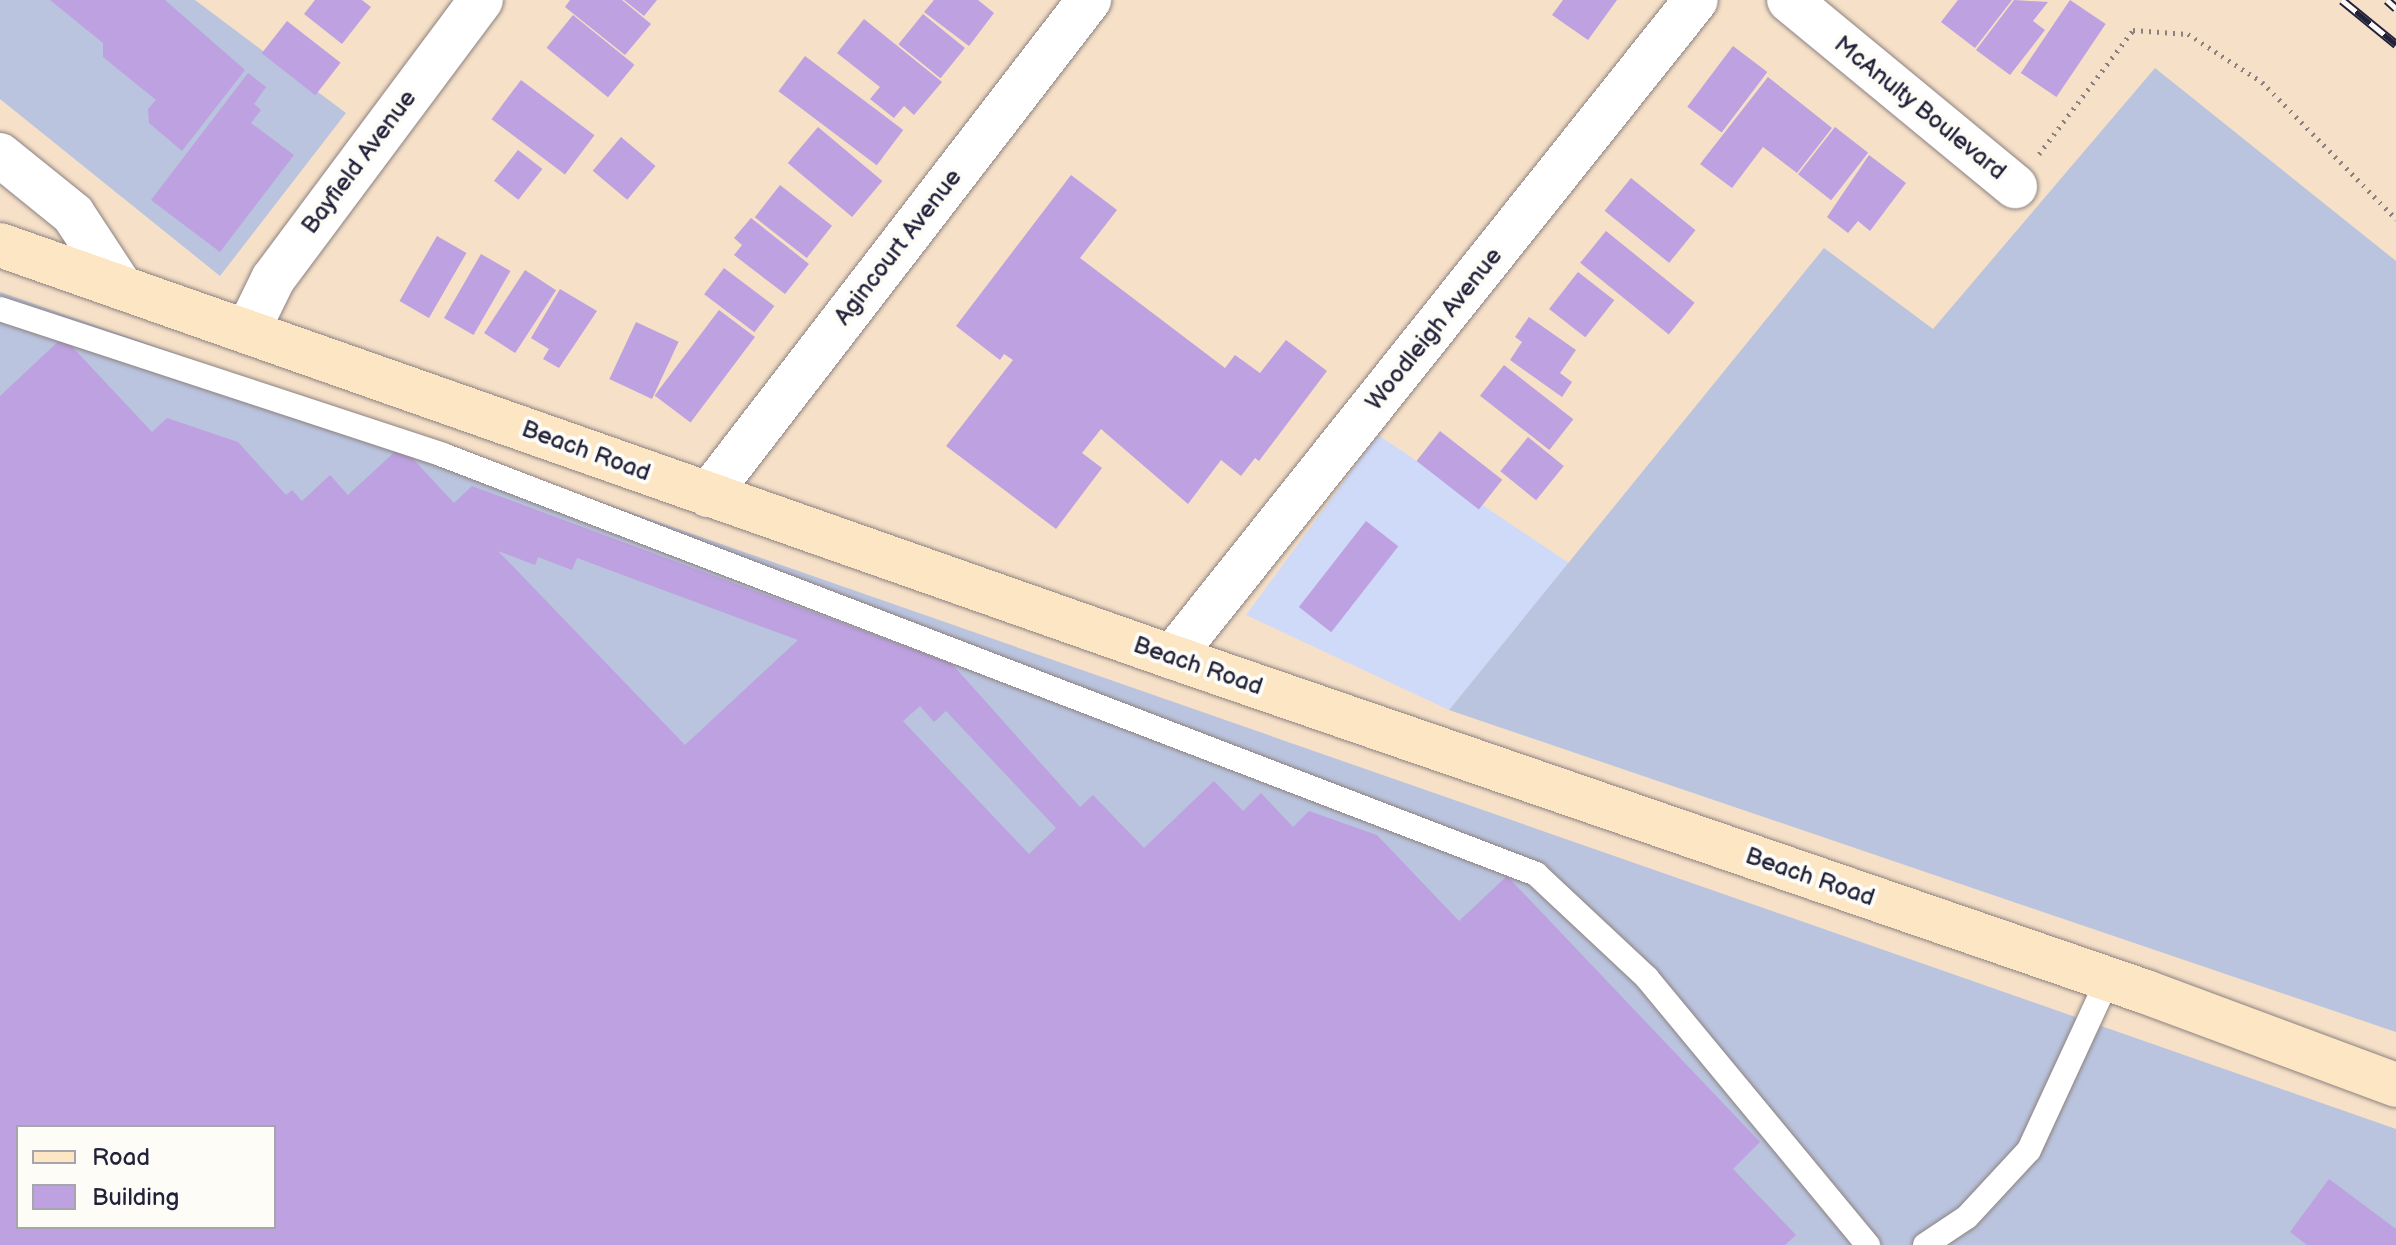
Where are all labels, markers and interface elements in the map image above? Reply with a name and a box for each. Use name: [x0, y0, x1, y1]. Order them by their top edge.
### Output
street label: McAnulty Boulevard: [1828, 29, 2012, 187]
street label: Bayfield Avenue: [296, 84, 422, 240]
street label: Agincourt Avenue: [828, 163, 968, 331]
street label: Woodleigh Avenue: [1360, 242, 1508, 416]
street label: Beach Road: [518, 414, 654, 488]
street label: Beach Road: [1130, 630, 1266, 702]
street label: Beach Road: [1742, 841, 1878, 913]
legend: [16, 1125, 276, 1229]
text: Road: [92, 1143, 150, 1172]
text: Building: [92, 1183, 179, 1212]

